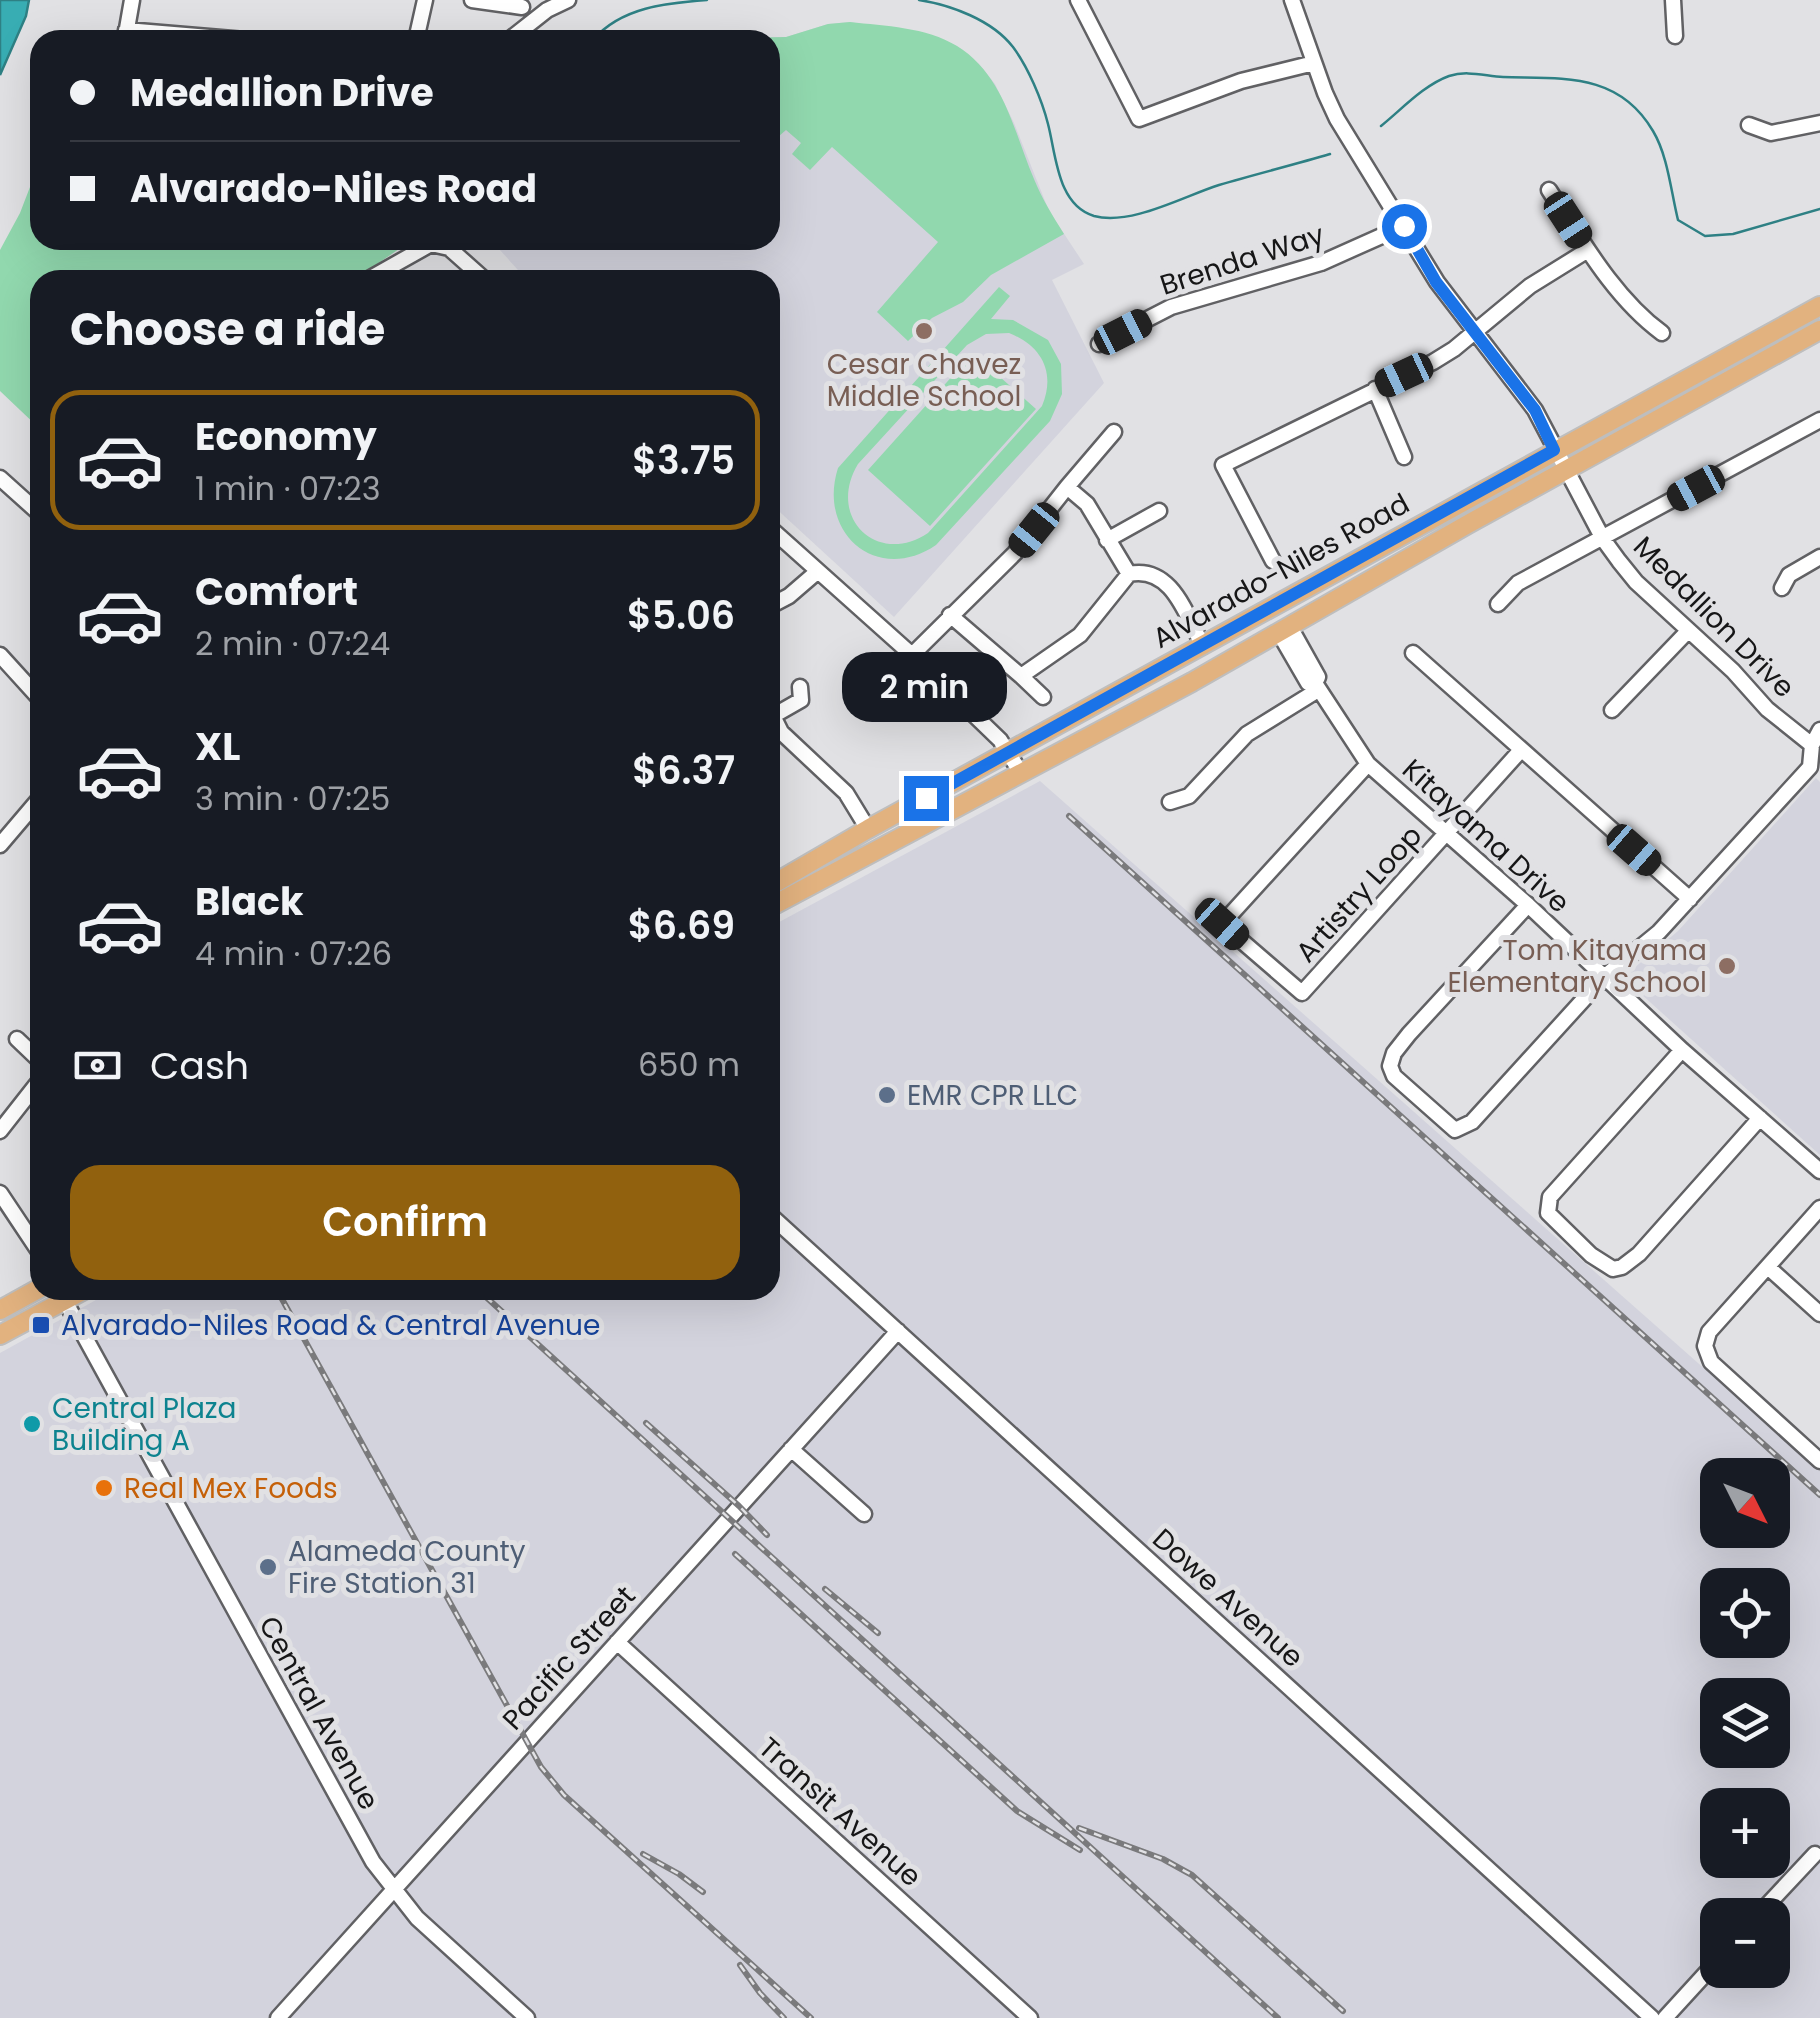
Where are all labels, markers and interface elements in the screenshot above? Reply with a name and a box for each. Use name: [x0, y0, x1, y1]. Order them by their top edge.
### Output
text: Medallion Drive: [130, 66, 434, 119]
text: Alvarado-Niles Road: [130, 162, 537, 215]
car: [1539, 187, 1597, 253]
route start: [1382, 204, 1427, 249]
street label: Brenda Way: [1155, 215, 1329, 305]
text: Choose a ride: [70, 298, 385, 361]
car: [1089, 305, 1157, 359]
marker: Cesar Chavez Middle School: [913, 320, 935, 342]
place label: Cesar Chavez Middle School: [827, 345, 1021, 416]
car: [1370, 349, 1438, 401]
text: Economy: [195, 410, 377, 463]
icon: car: [75, 415, 165, 505]
text: $3.75: [632, 434, 735, 487]
car: [1662, 461, 1730, 515]
text: 1 min · 07:23: [195, 466, 381, 511]
street label: Alvarado-Niles Road: [1146, 484, 1416, 658]
car: [1003, 497, 1065, 563]
street label: Medallion Drive: [1625, 528, 1803, 706]
text: Comfort: [195, 565, 358, 618]
icon: car: [75, 570, 165, 660]
text: $5.06: [627, 589, 735, 642]
text: 2 min · 07:24: [195, 621, 390, 666]
callout: 2 min: [844, 653, 1008, 723]
text: 2 min: [880, 664, 969, 709]
text: XL: [195, 720, 240, 773]
icon: car: [75, 725, 165, 815]
text: $6.37: [632, 744, 735, 797]
street label: Kitayama Drive: [1394, 750, 1578, 922]
text: 3 min · 07:25: [195, 776, 390, 821]
route end: [904, 776, 949, 821]
street label: Artistry Loop: [1287, 817, 1431, 971]
car: [1602, 819, 1666, 881]
text: Black: [195, 875, 304, 928]
icon: car: [75, 880, 165, 970]
car: [1190, 893, 1254, 955]
text: $6.69: [628, 899, 735, 952]
text: 4 min · 07:26: [195, 931, 392, 976]
place label: Tom Kitayama Elementary School: [1447, 931, 1707, 1002]
marker: Tom Kitayama Elementary School: [1716, 955, 1738, 977]
icon: cash: [70, 1038, 125, 1093]
text: Cash: [150, 1039, 249, 1092]
text: 650 m: [638, 1042, 740, 1087]
place label: EMR CPR LLC: [907, 1076, 1078, 1115]
marker: EMR CPR LLC: [876, 1084, 898, 1106]
button: Confirm: [70, 1165, 740, 1280]
place label: Alvarado-Niles Road & Central Avenue: [61, 1306, 600, 1345]
marker: Alvarado-Niles Road & Central Avenue: [30, 1314, 52, 1336]
place label: Central Plaza Building A: [52, 1389, 237, 1460]
marker: Central Plaza Building A: [21, 1413, 43, 1435]
north arrow: [1700, 1458, 1790, 1548]
map controls: [1700, 1458, 1790, 1988]
place label: Real Mex Foods: [124, 1469, 338, 1508]
marker: Real Mex Foods: [93, 1477, 115, 1499]
street label: Dowe Avenue: [1144, 1520, 1312, 1676]
place label: Alameda County Fire Station 31: [288, 1532, 526, 1603]
marker: Alameda County Fire Station 31: [257, 1556, 279, 1578]
button: locate: [1700, 1568, 1790, 1658]
street label: Pacific Street: [494, 1577, 644, 1739]
street label: Central Avenue: [250, 1609, 388, 1817]
button: layers: [1700, 1678, 1790, 1768]
street label: Transit Avenue: [750, 1728, 930, 1896]
button: +: [1700, 1788, 1790, 1878]
button: −: [1700, 1898, 1790, 1988]

